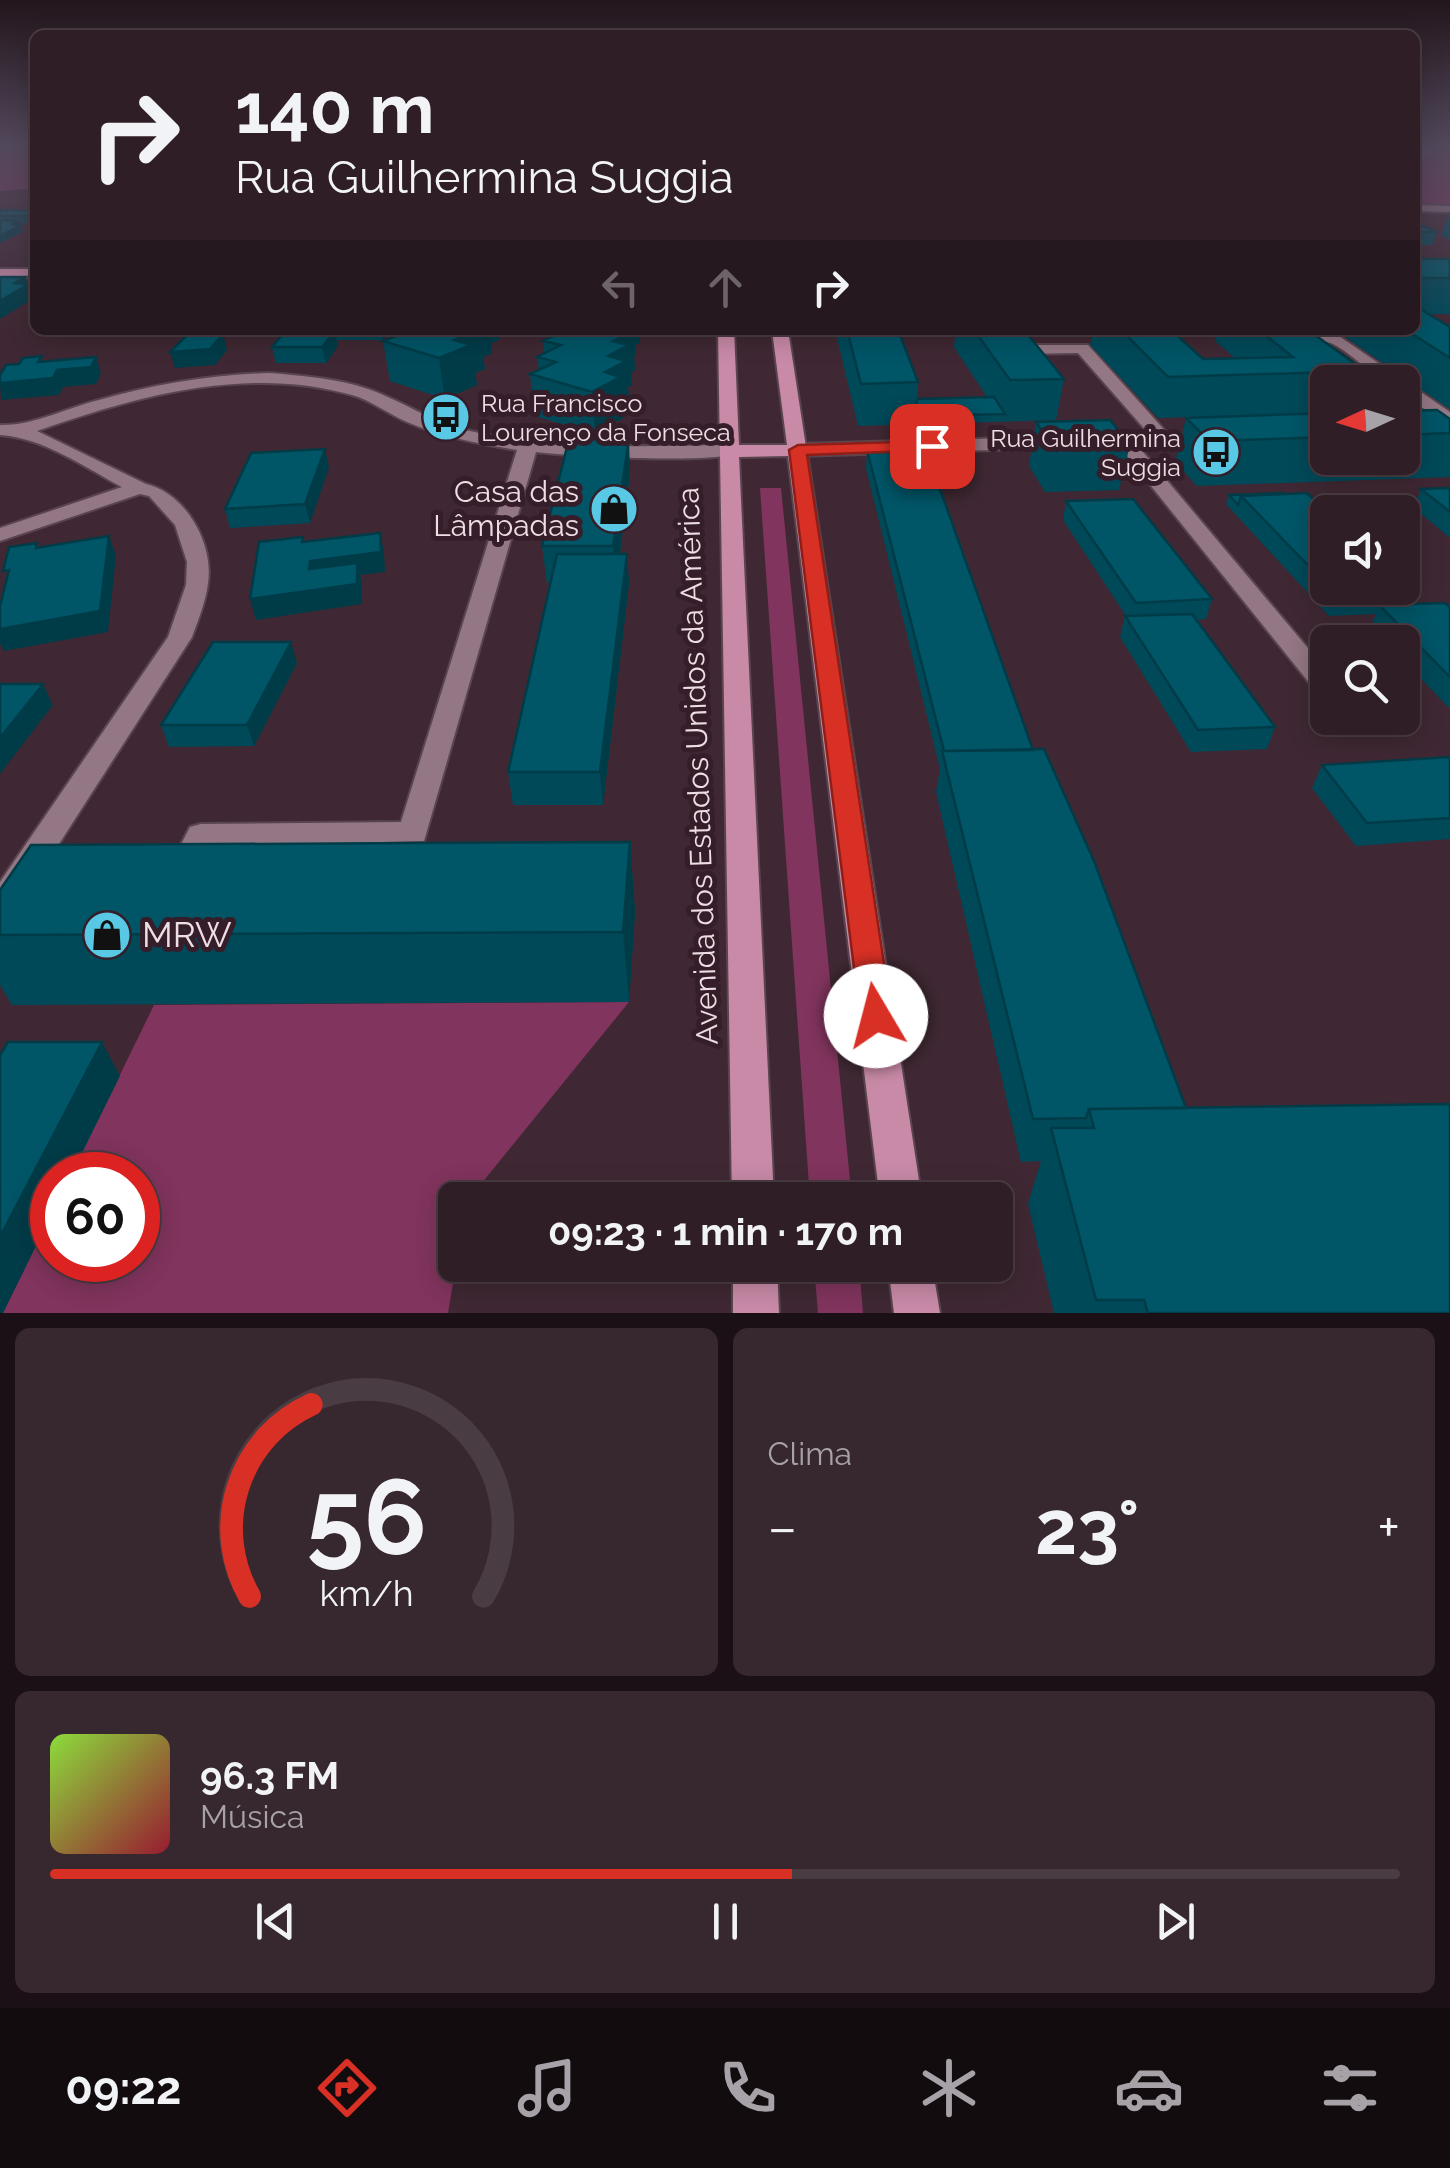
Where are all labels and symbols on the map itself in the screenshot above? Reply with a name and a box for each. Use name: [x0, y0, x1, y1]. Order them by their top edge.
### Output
north arrow: [1310, 365, 1420, 475]
place label: Rua Francisco Lourenço da Fonseca: [481, 388, 731, 447]
bus stop icon: Rua Francisco Lourenço da Fonseca: [420, 391, 472, 443]
pin: [890, 404, 975, 489]
place label: Rua Guilhermina Suggia: [990, 423, 1181, 482]
bus stop icon: Rua Guilhermina Suggia: [1190, 426, 1242, 478]
place label: Casa das Lâmpadas: [433, 474, 579, 543]
shop icon: Casa das Lâmpadas: [588, 483, 640, 535]
street label: Avenida dos Estados Unidos da América: [670, 487, 725, 1045]
shop icon: MRW: [81, 909, 133, 961]
place label: MRW: [142, 914, 232, 955]
position arrow: [824, 964, 928, 1068]
speed limit sign: 60: [30, 1152, 160, 1282]

